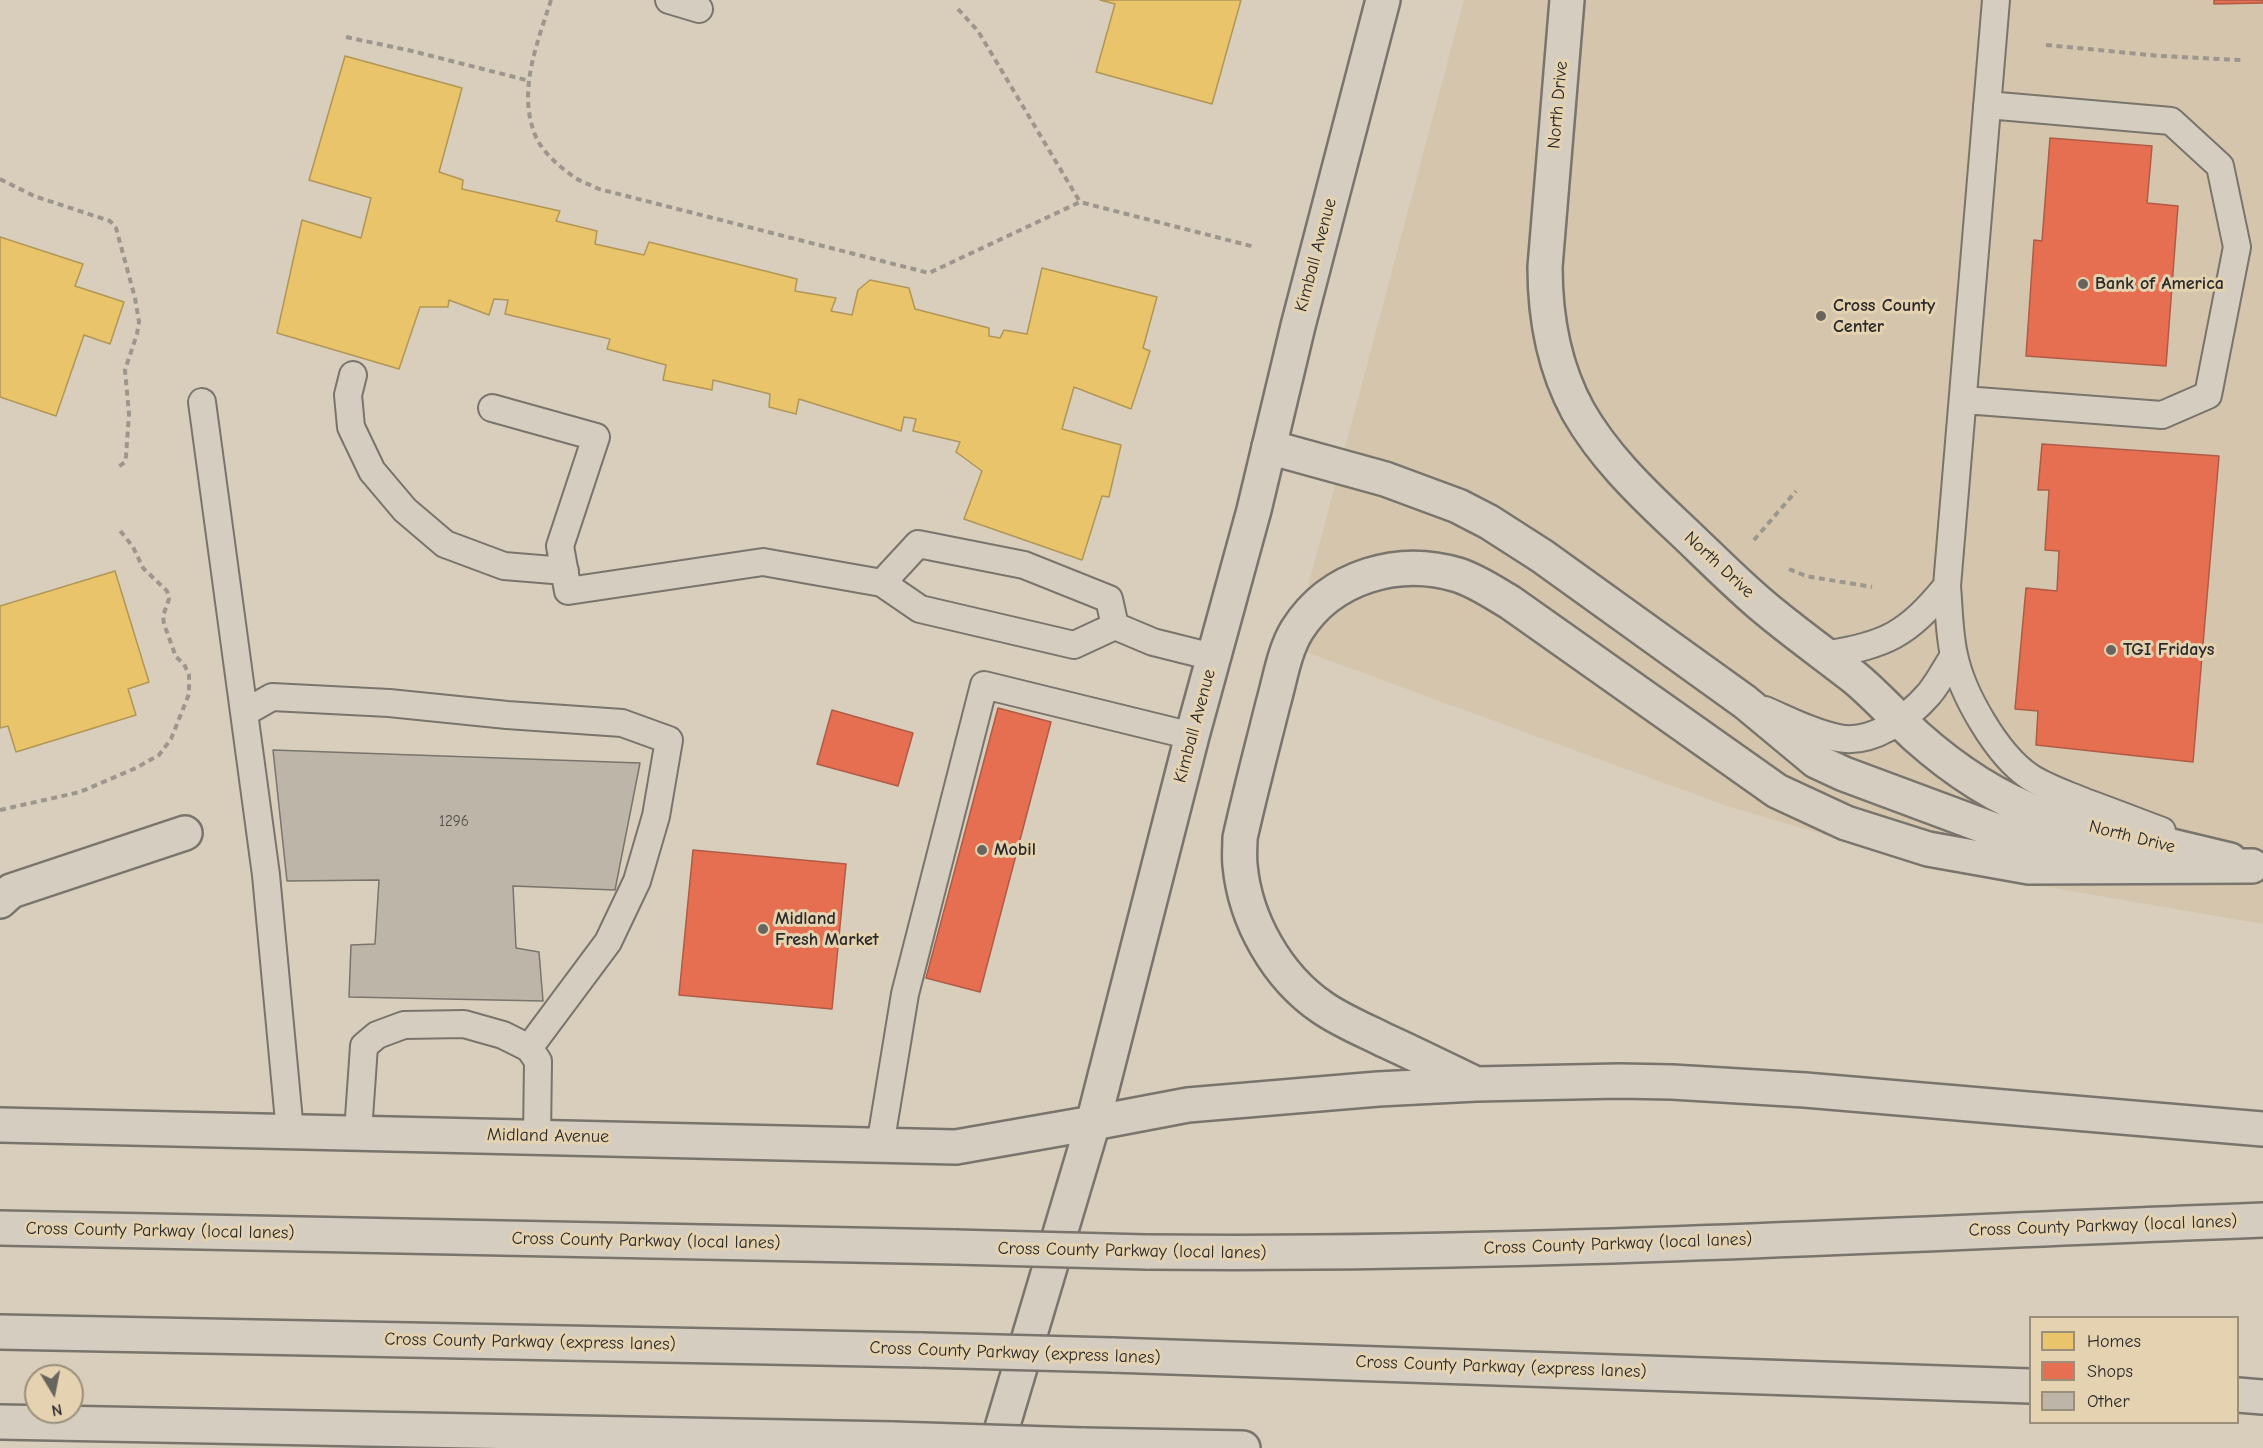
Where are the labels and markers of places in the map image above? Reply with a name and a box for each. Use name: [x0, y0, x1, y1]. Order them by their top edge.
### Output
place label: Bank of America: [2095, 273, 2224, 295]
marker: Bank of America: [2076, 277, 2090, 291]
place label: Cross County Center: [1833, 295, 1935, 338]
marker: Cross County Center: [1814, 309, 1828, 323]
place label: TGI Fridays: [2123, 639, 2214, 661]
marker: TGI Fridays: [2104, 643, 2118, 657]
place label: Mobil: [994, 839, 1036, 861]
marker: Mobil: [975, 843, 989, 857]
place label: Midland Fresh Market: [775, 908, 879, 950]
marker: Midland Fresh Market: [756, 922, 770, 936]

